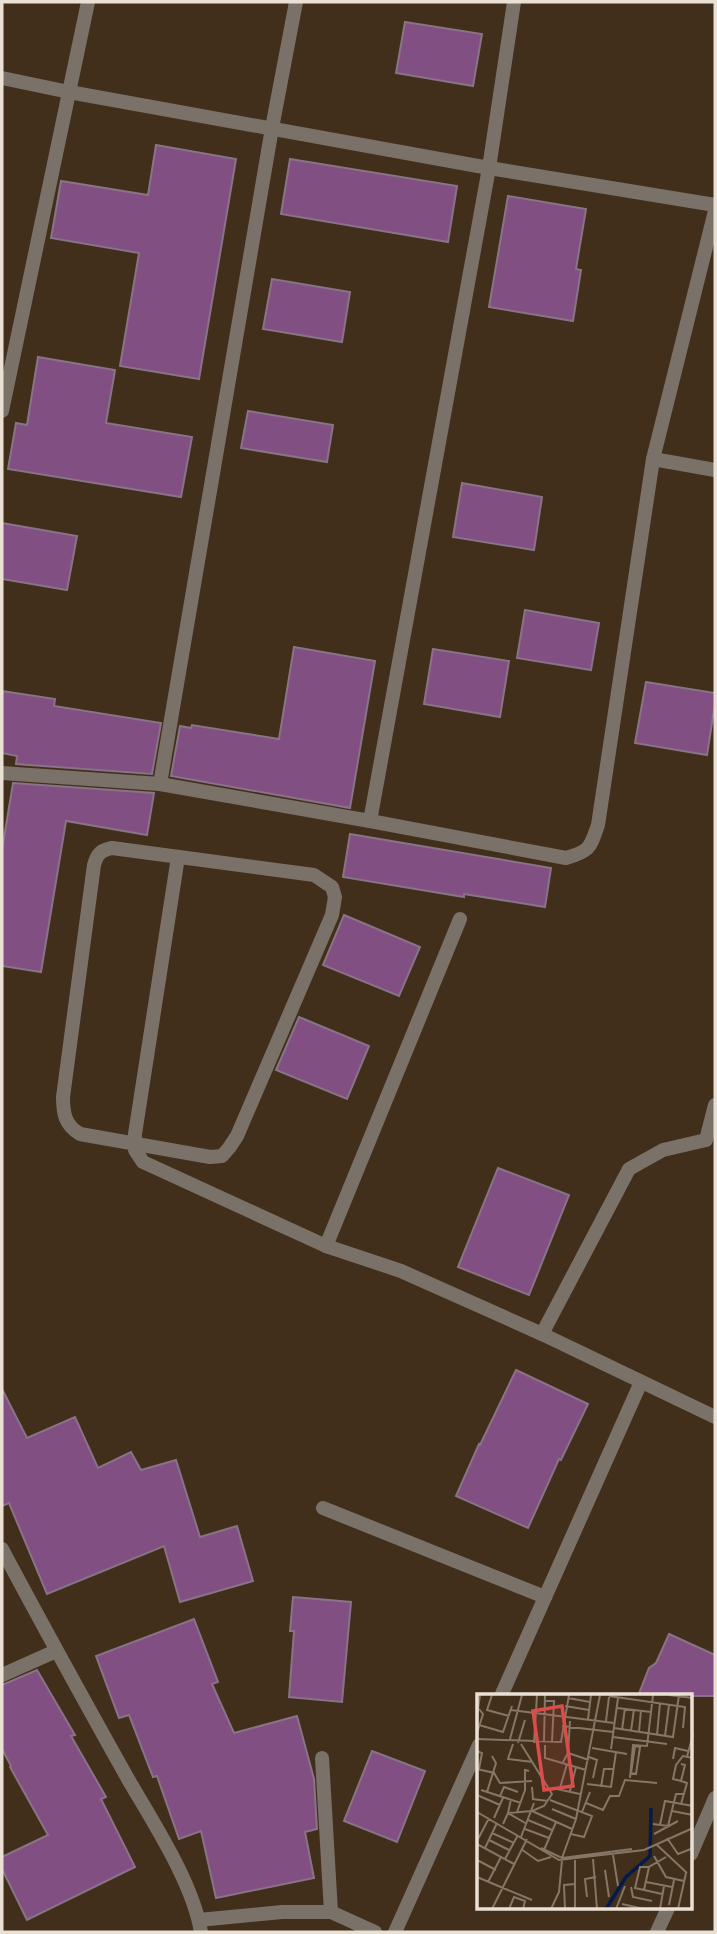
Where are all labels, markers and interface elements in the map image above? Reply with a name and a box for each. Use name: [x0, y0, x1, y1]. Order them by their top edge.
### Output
inset map: [477, 1694, 692, 1910]

